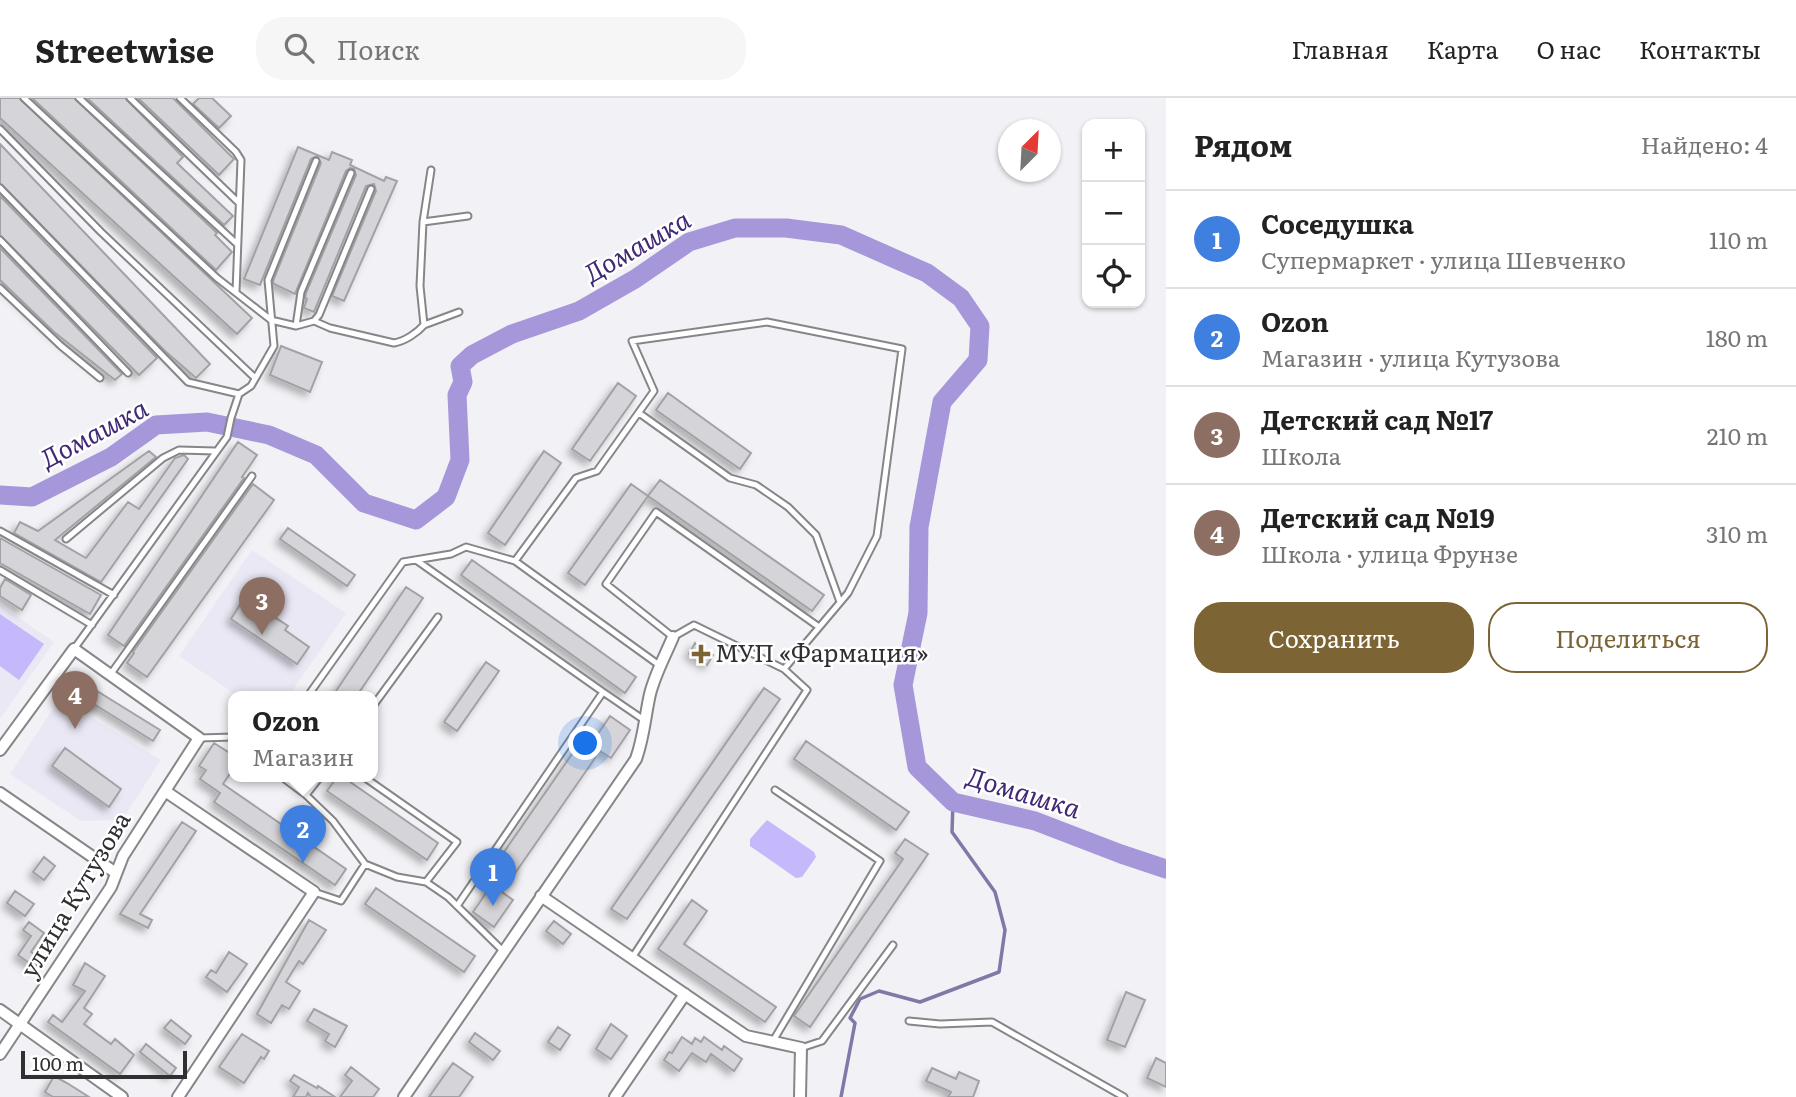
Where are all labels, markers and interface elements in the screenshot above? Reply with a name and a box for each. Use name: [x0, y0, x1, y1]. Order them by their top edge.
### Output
search box: [256, 17, 746, 80]
text: Streetwise: [35, 24, 214, 73]
icon: search: [280, 29, 318, 67]
text: Поиск: [336, 29, 420, 68]
text: Главная: [1291, 31, 1389, 66]
text: Карта: [1427, 31, 1499, 66]
text: О нас: [1537, 31, 1601, 66]
text: Контакты: [1639, 31, 1761, 66]
north arrow: [998, 119, 1061, 182]
map controls: [1082, 119, 1145, 308]
button: +: [1082, 119, 1145, 182]
text: Рядом: [1194, 122, 1292, 166]
text: Найдено: 4: [1641, 127, 1768, 161]
button: −: [1082, 182, 1145, 245]
water label: Домашка: [575, 198, 697, 291]
text: Соседушка: [1261, 203, 1414, 242]
text: 1: [1212, 222, 1222, 256]
text: 110 m: [1709, 222, 1768, 256]
text: Супермаркет · улица Шевченко: [1261, 242, 1626, 276]
button: locate: [1082, 245, 1145, 308]
text: Ozon: [1261, 301, 1329, 340]
text: 2: [1211, 320, 1223, 354]
text: 180 m: [1706, 320, 1768, 354]
text: Магазин · улица Кутузова: [1261, 340, 1560, 374]
water label: Домашка: [32, 387, 154, 477]
text: Детский сад №17: [1261, 399, 1493, 438]
text: 3: [1211, 418, 1223, 452]
text: 210 m: [1707, 418, 1768, 452]
text: Школа: [1261, 438, 1341, 472]
text: Детский сад №19: [1261, 497, 1495, 536]
text: 4: [1210, 516, 1224, 550]
text: 310 m: [1706, 516, 1768, 550]
text: Школа · улица Фрунзе: [1261, 536, 1518, 570]
pin: 3: [239, 577, 285, 635]
button: Сохранить: [1194, 602, 1474, 673]
button: Поделиться: [1488, 602, 1768, 673]
place label: МУП «Фармация»: [715, 634, 929, 669]
marker: МУП «Фармация»: [693, 646, 709, 662]
pin: 4: [52, 671, 98, 729]
popup: [228, 691, 378, 782]
text: Ozon: [252, 700, 320, 739]
your location: [568, 726, 602, 760]
text: Магазин: [252, 739, 354, 773]
water label: Домашка: [962, 755, 1086, 827]
street label: улица Кутузова: [10, 804, 137, 983]
pin: 2: [280, 805, 326, 863]
pin: 1: [470, 848, 516, 906]
scale bar: [21, 1048, 187, 1080]
text: 100 m: [32, 1049, 84, 1077]

